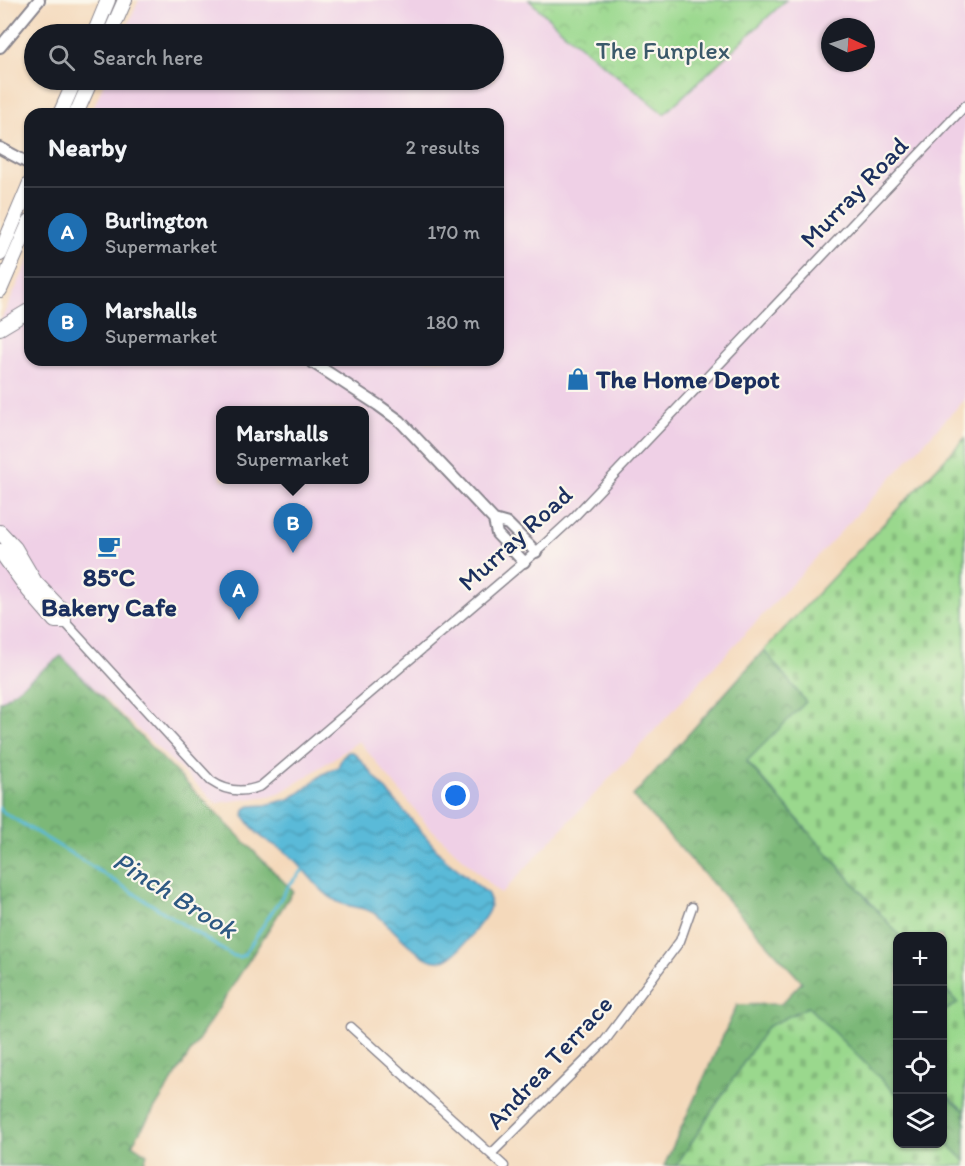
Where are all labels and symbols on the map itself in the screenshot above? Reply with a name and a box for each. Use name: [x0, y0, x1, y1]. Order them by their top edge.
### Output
north arrow: [821, 18, 875, 72]
park label: The Funplex: [596, 34, 730, 66]
street label: Murray Road: [793, 129, 916, 254]
place label: The Home Depot: [595, 363, 780, 395]
shop icon: The Home Depot: [565, 366, 591, 392]
street label: Murray Road: [451, 478, 579, 598]
pin: B: [274, 504, 312, 553]
cafe icon: 85°C Bakery Cafe: [96, 533, 122, 559]
place label: 85°C Bakery Cafe: [41, 561, 177, 623]
pin: A: [220, 570, 258, 620]
your location: [441, 781, 470, 810]
water label: Pinch Brook: [107, 844, 245, 947]
street label: Andrea Terrace: [479, 988, 619, 1136]

